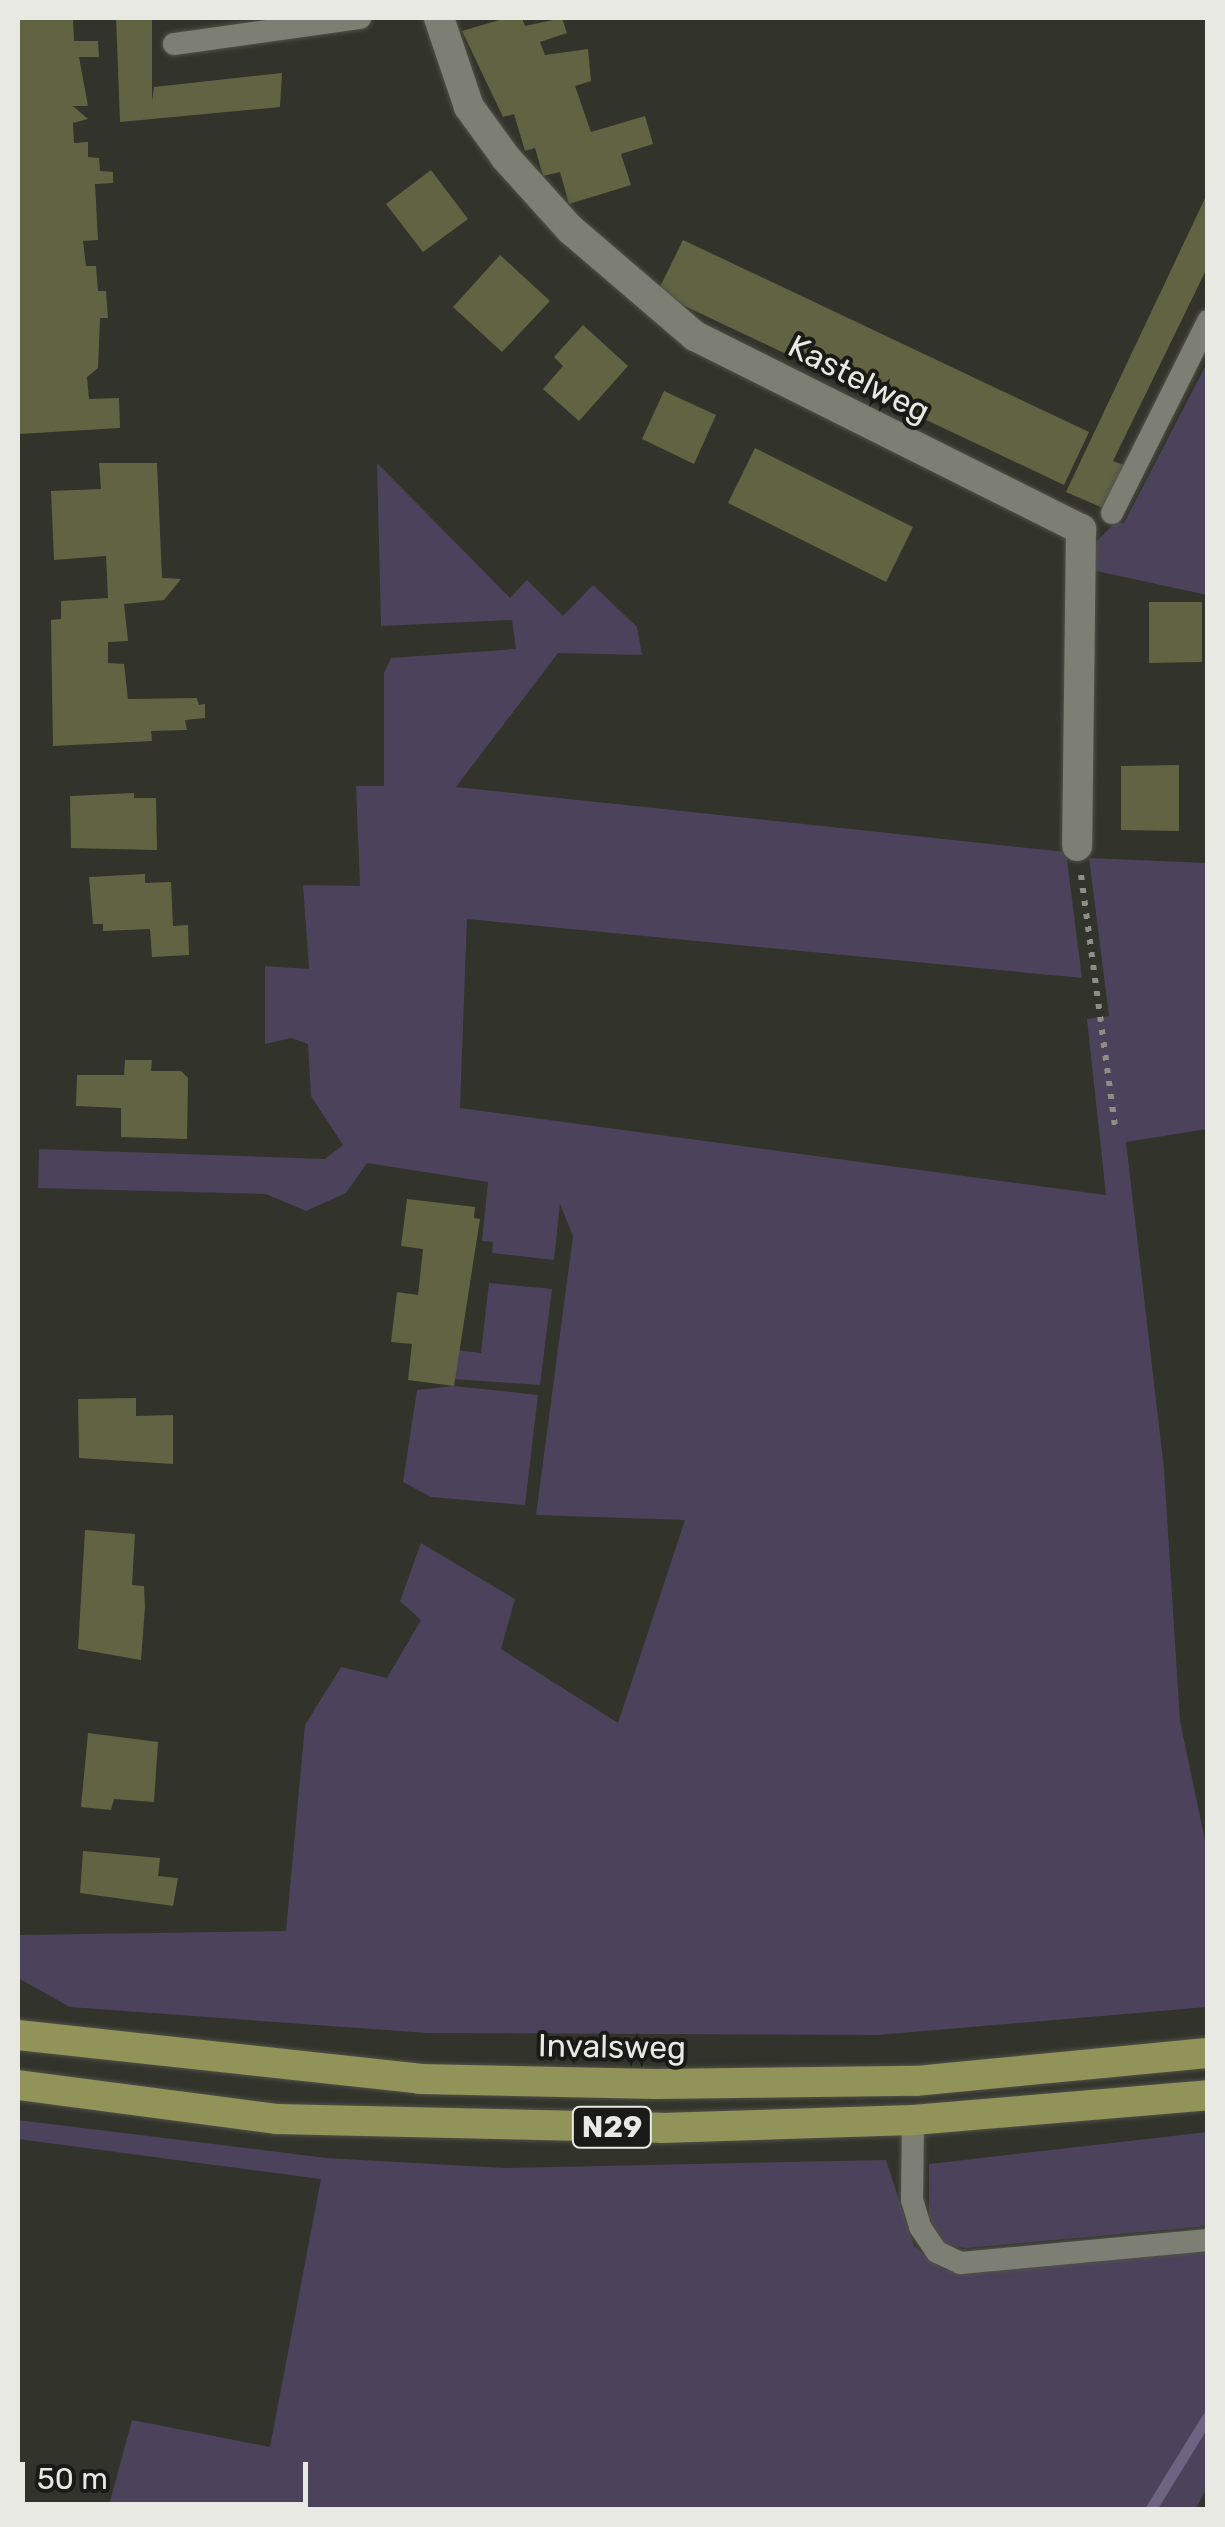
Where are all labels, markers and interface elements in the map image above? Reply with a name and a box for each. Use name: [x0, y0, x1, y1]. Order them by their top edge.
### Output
street label: Kastelweg: [782, 327, 936, 431]
street label: Invalsweg: [538, 2027, 686, 2067]
road number: N29: [570, 2102, 654, 2152]
scale bar: [25, 2442, 312, 2504]
text: 50 m: [37, 2461, 108, 2497]

